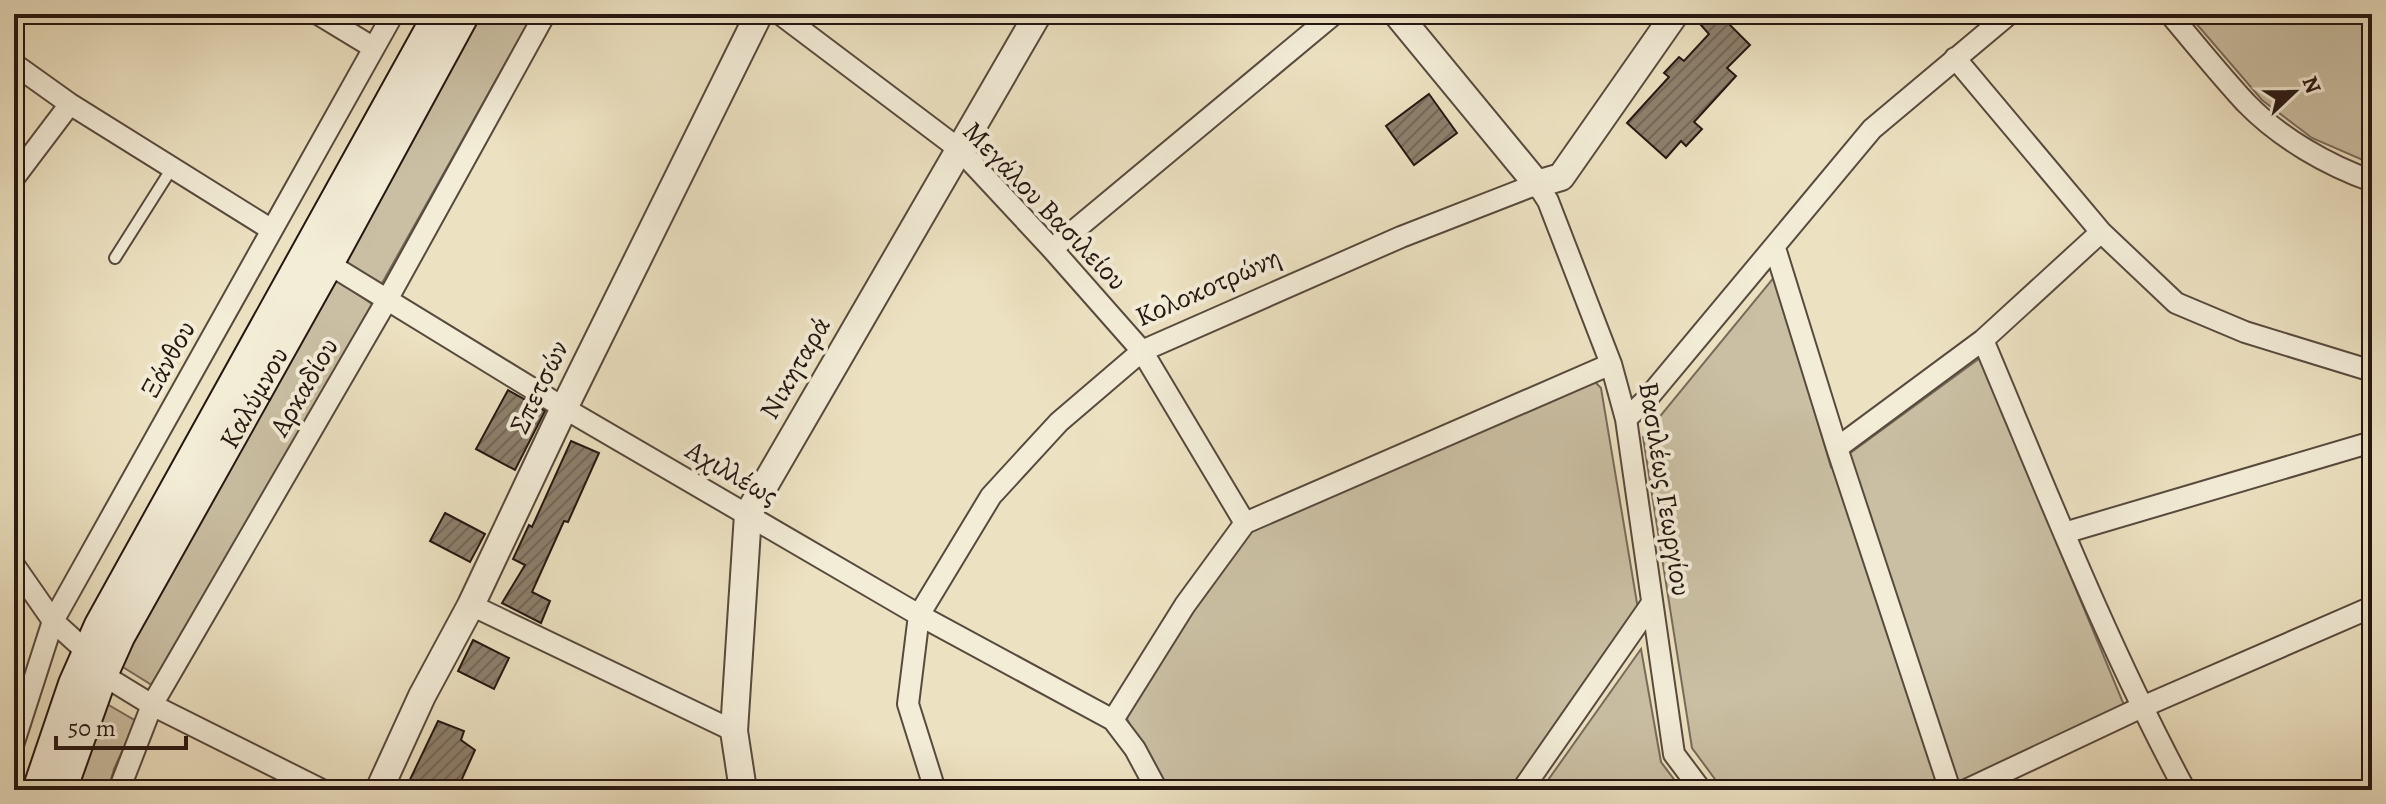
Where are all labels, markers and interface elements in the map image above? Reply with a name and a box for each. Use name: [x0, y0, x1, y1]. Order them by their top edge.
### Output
north arrow: [2254, 52, 2334, 132]
text: N: [2295, 72, 2329, 98]
street label: Μεγάλου Βασιλείου: [954, 113, 1136, 299]
street label: Κολοκοτρώνη: [1129, 238, 1287, 336]
street label: Νικηταρά: [750, 310, 840, 426]
street label: Ξάνθου: [131, 314, 205, 404]
street label: Αρκαδίου: [260, 331, 347, 444]
street label: Σπετσών: [500, 334, 578, 440]
street label: Καλύμνου: [210, 340, 298, 456]
street label: Βασιλέως Γεωργίου: [1629, 379, 1701, 599]
street label: Αχιλλέως: [678, 431, 785, 515]
scale bar: [56, 700, 186, 750]
text: 50 m: [68, 712, 116, 744]

